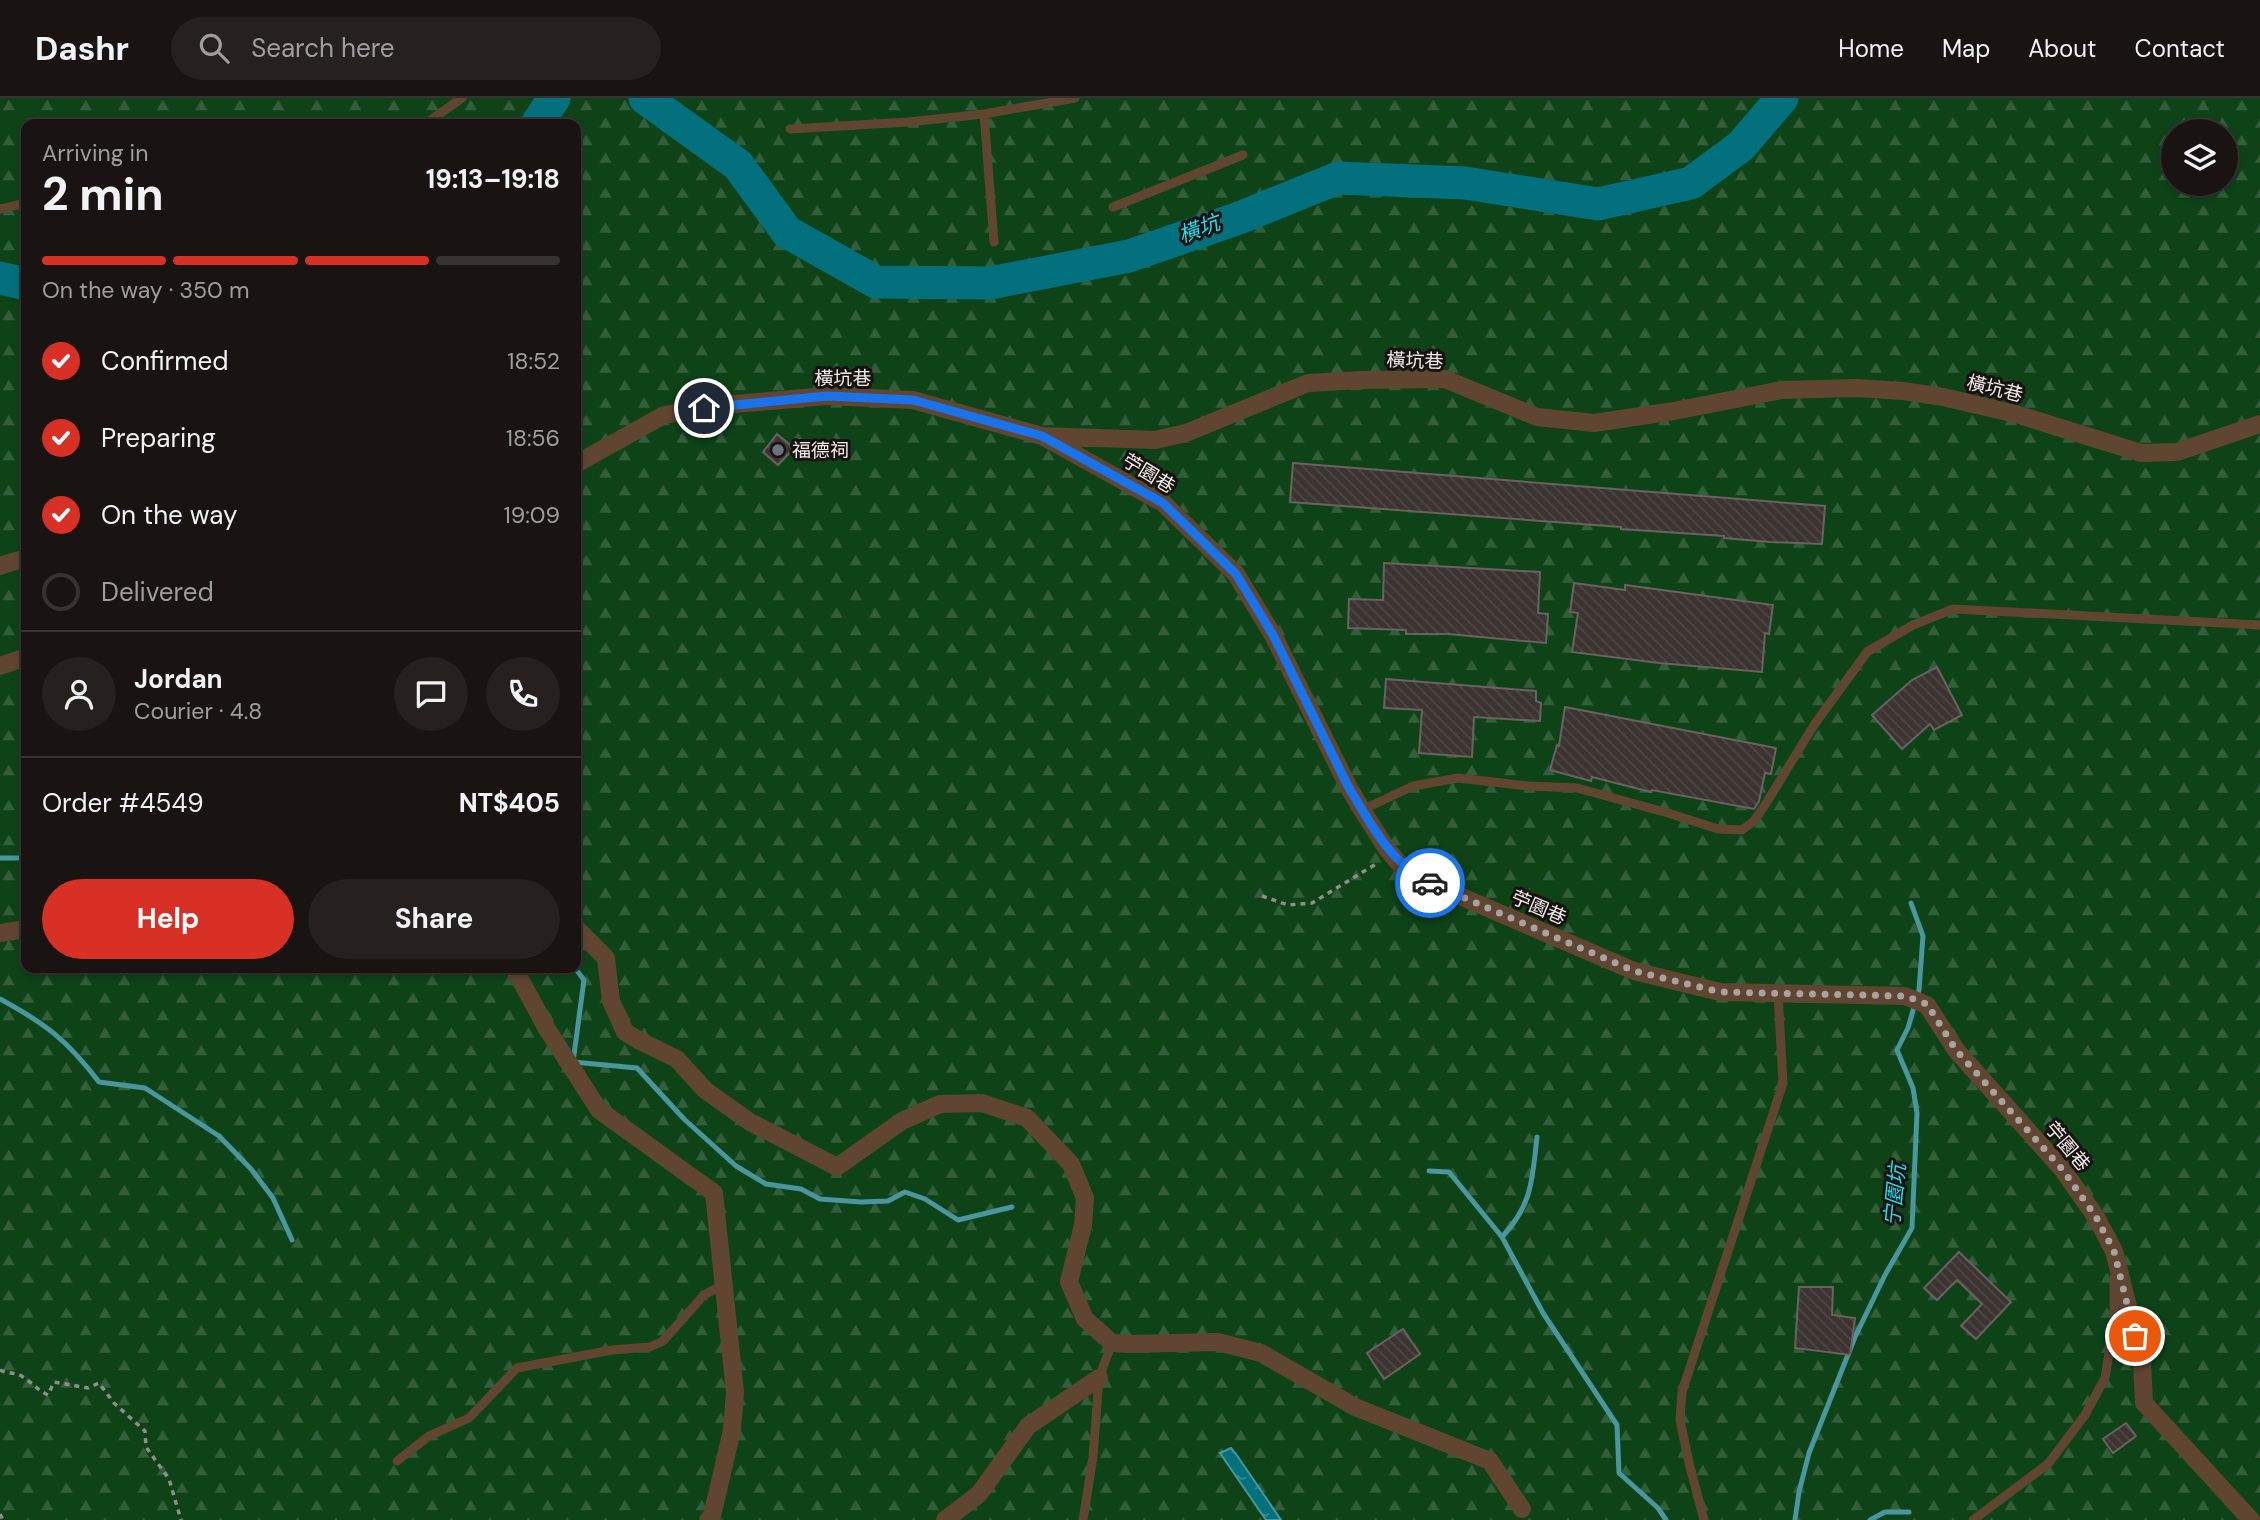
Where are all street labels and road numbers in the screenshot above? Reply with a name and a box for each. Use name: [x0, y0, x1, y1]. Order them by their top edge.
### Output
street label: 橫坑巷: [1386, 347, 1444, 374]
street label: 橫坑巷: [814, 366, 872, 391]
street label: 橫坑巷: [1964, 369, 2026, 408]
street label: 苧園巷: [1118, 448, 1180, 499]
street label: 苧園巷: [1508, 885, 1570, 930]
street label: 苧園巷: [2040, 1116, 2096, 1176]

